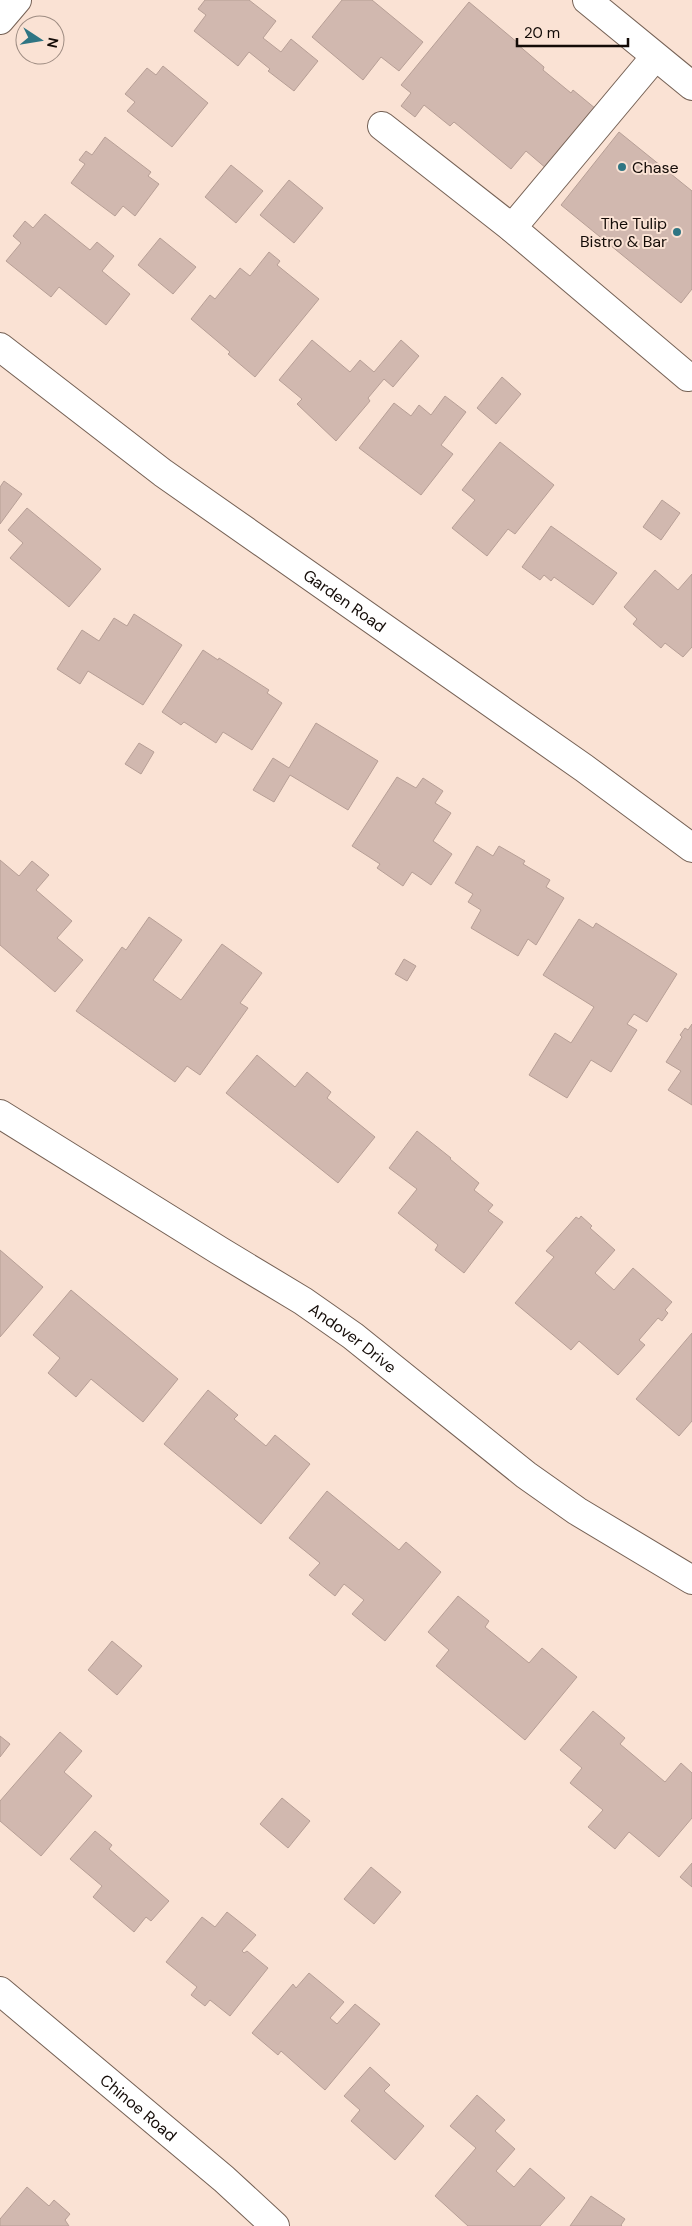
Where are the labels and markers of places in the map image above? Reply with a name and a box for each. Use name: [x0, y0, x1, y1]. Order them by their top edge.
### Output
place label: Chase: [632, 157, 679, 178]
marker: Chase: [616, 161, 628, 173]
place label: The Tulip Bistro & Bar: [580, 213, 667, 252]
marker: The Tulip Bistro & Bar: [671, 226, 683, 238]

